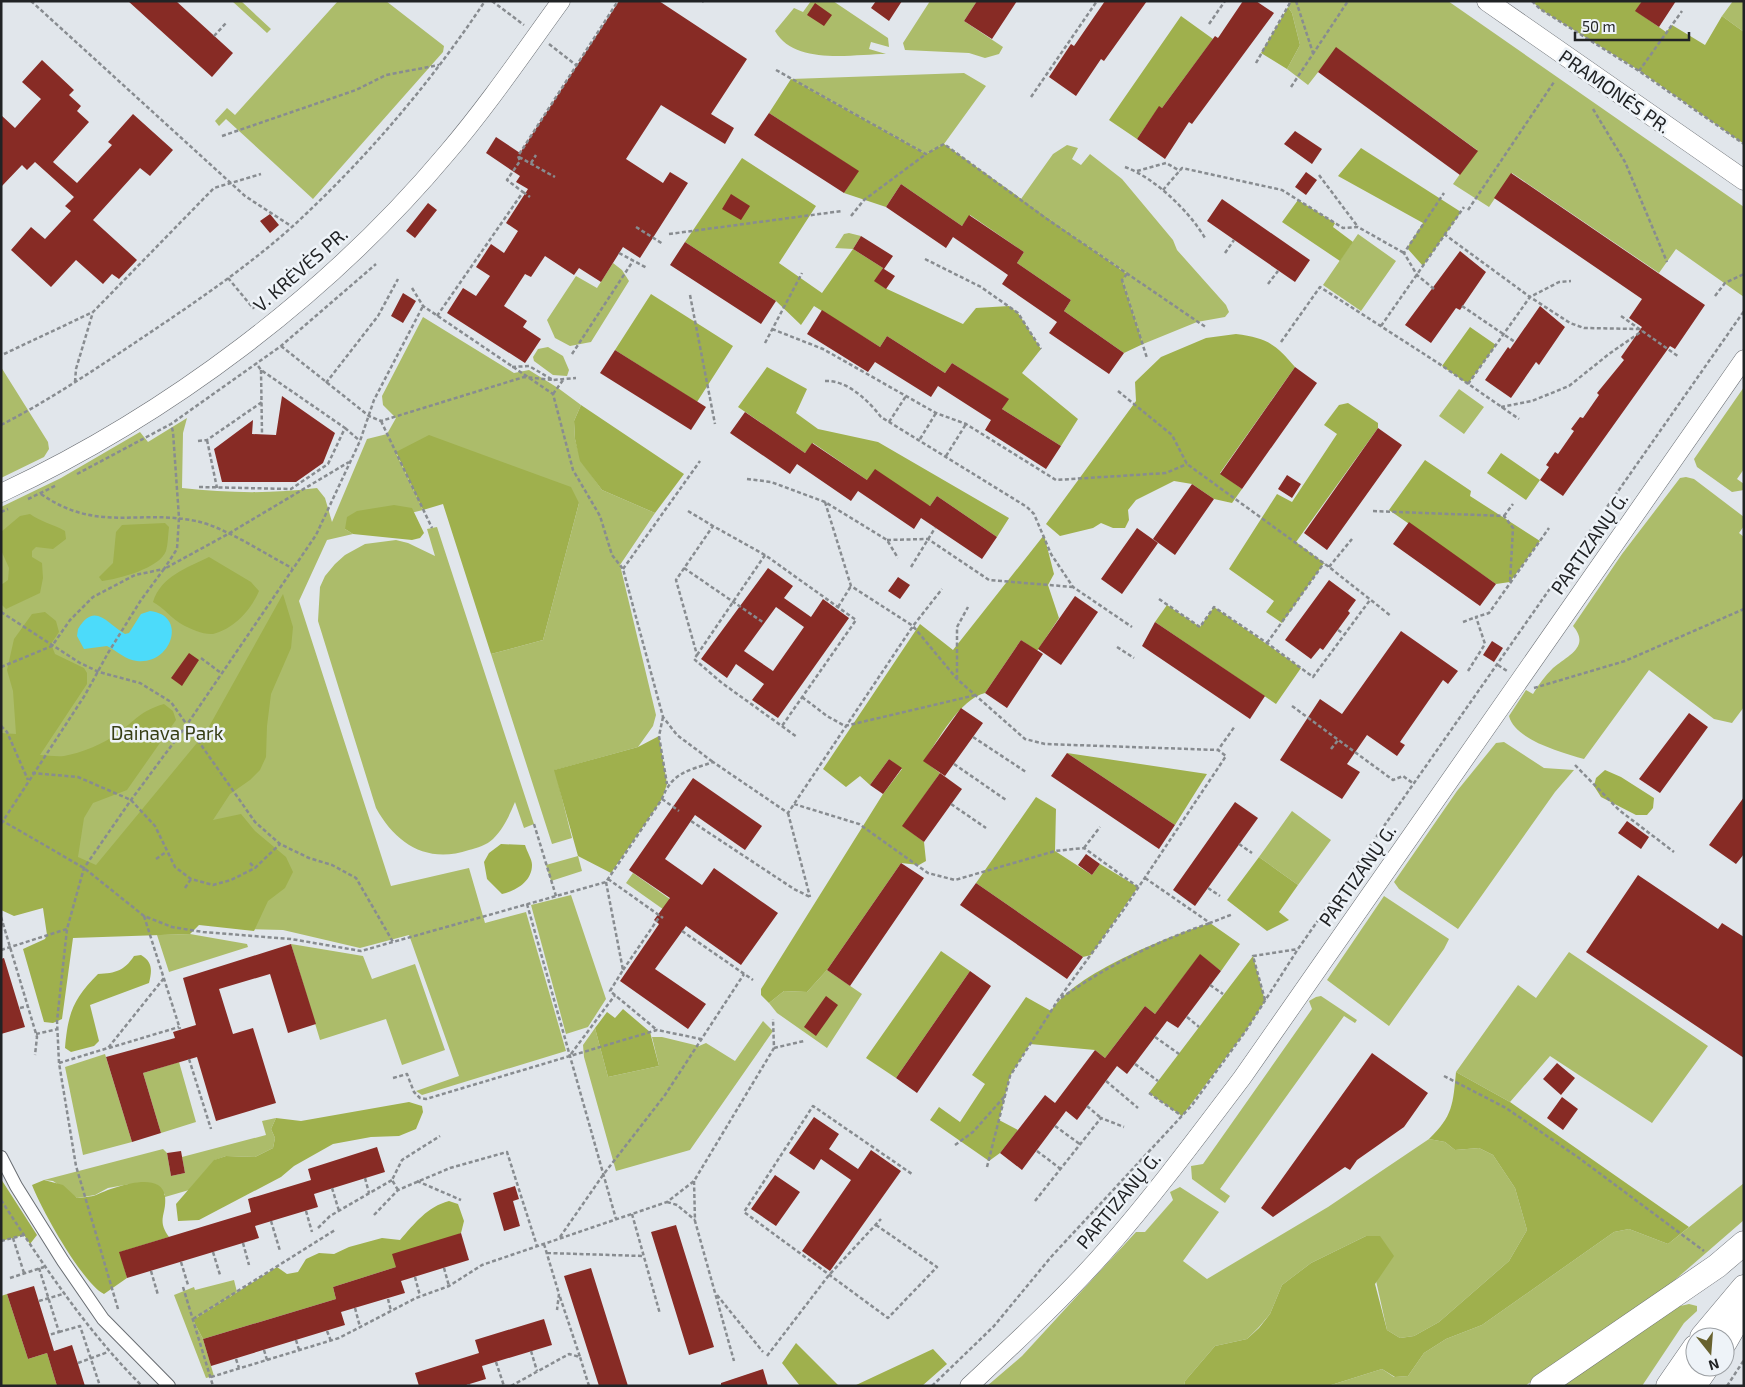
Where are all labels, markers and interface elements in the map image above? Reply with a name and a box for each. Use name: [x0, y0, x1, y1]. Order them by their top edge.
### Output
scale bar: [1575, 10, 1689, 42]
text: 50 m: [1582, 17, 1616, 35]
street label: PRAMONĖS PR.: [1555, 44, 1675, 138]
street label: V. KRĖVĖS PR.: [248, 222, 352, 316]
street label: PARTIZANŲ G.: [1545, 488, 1633, 598]
park label: Dainava Park: [111, 721, 224, 744]
street label: PARTIZANŲ G.: [1313, 820, 1401, 930]
street label: PARTIZANŲ G.: [1071, 1147, 1165, 1253]
north arrow: [1685, 1327, 1735, 1377]
text: N: [1707, 1355, 1721, 1375]

